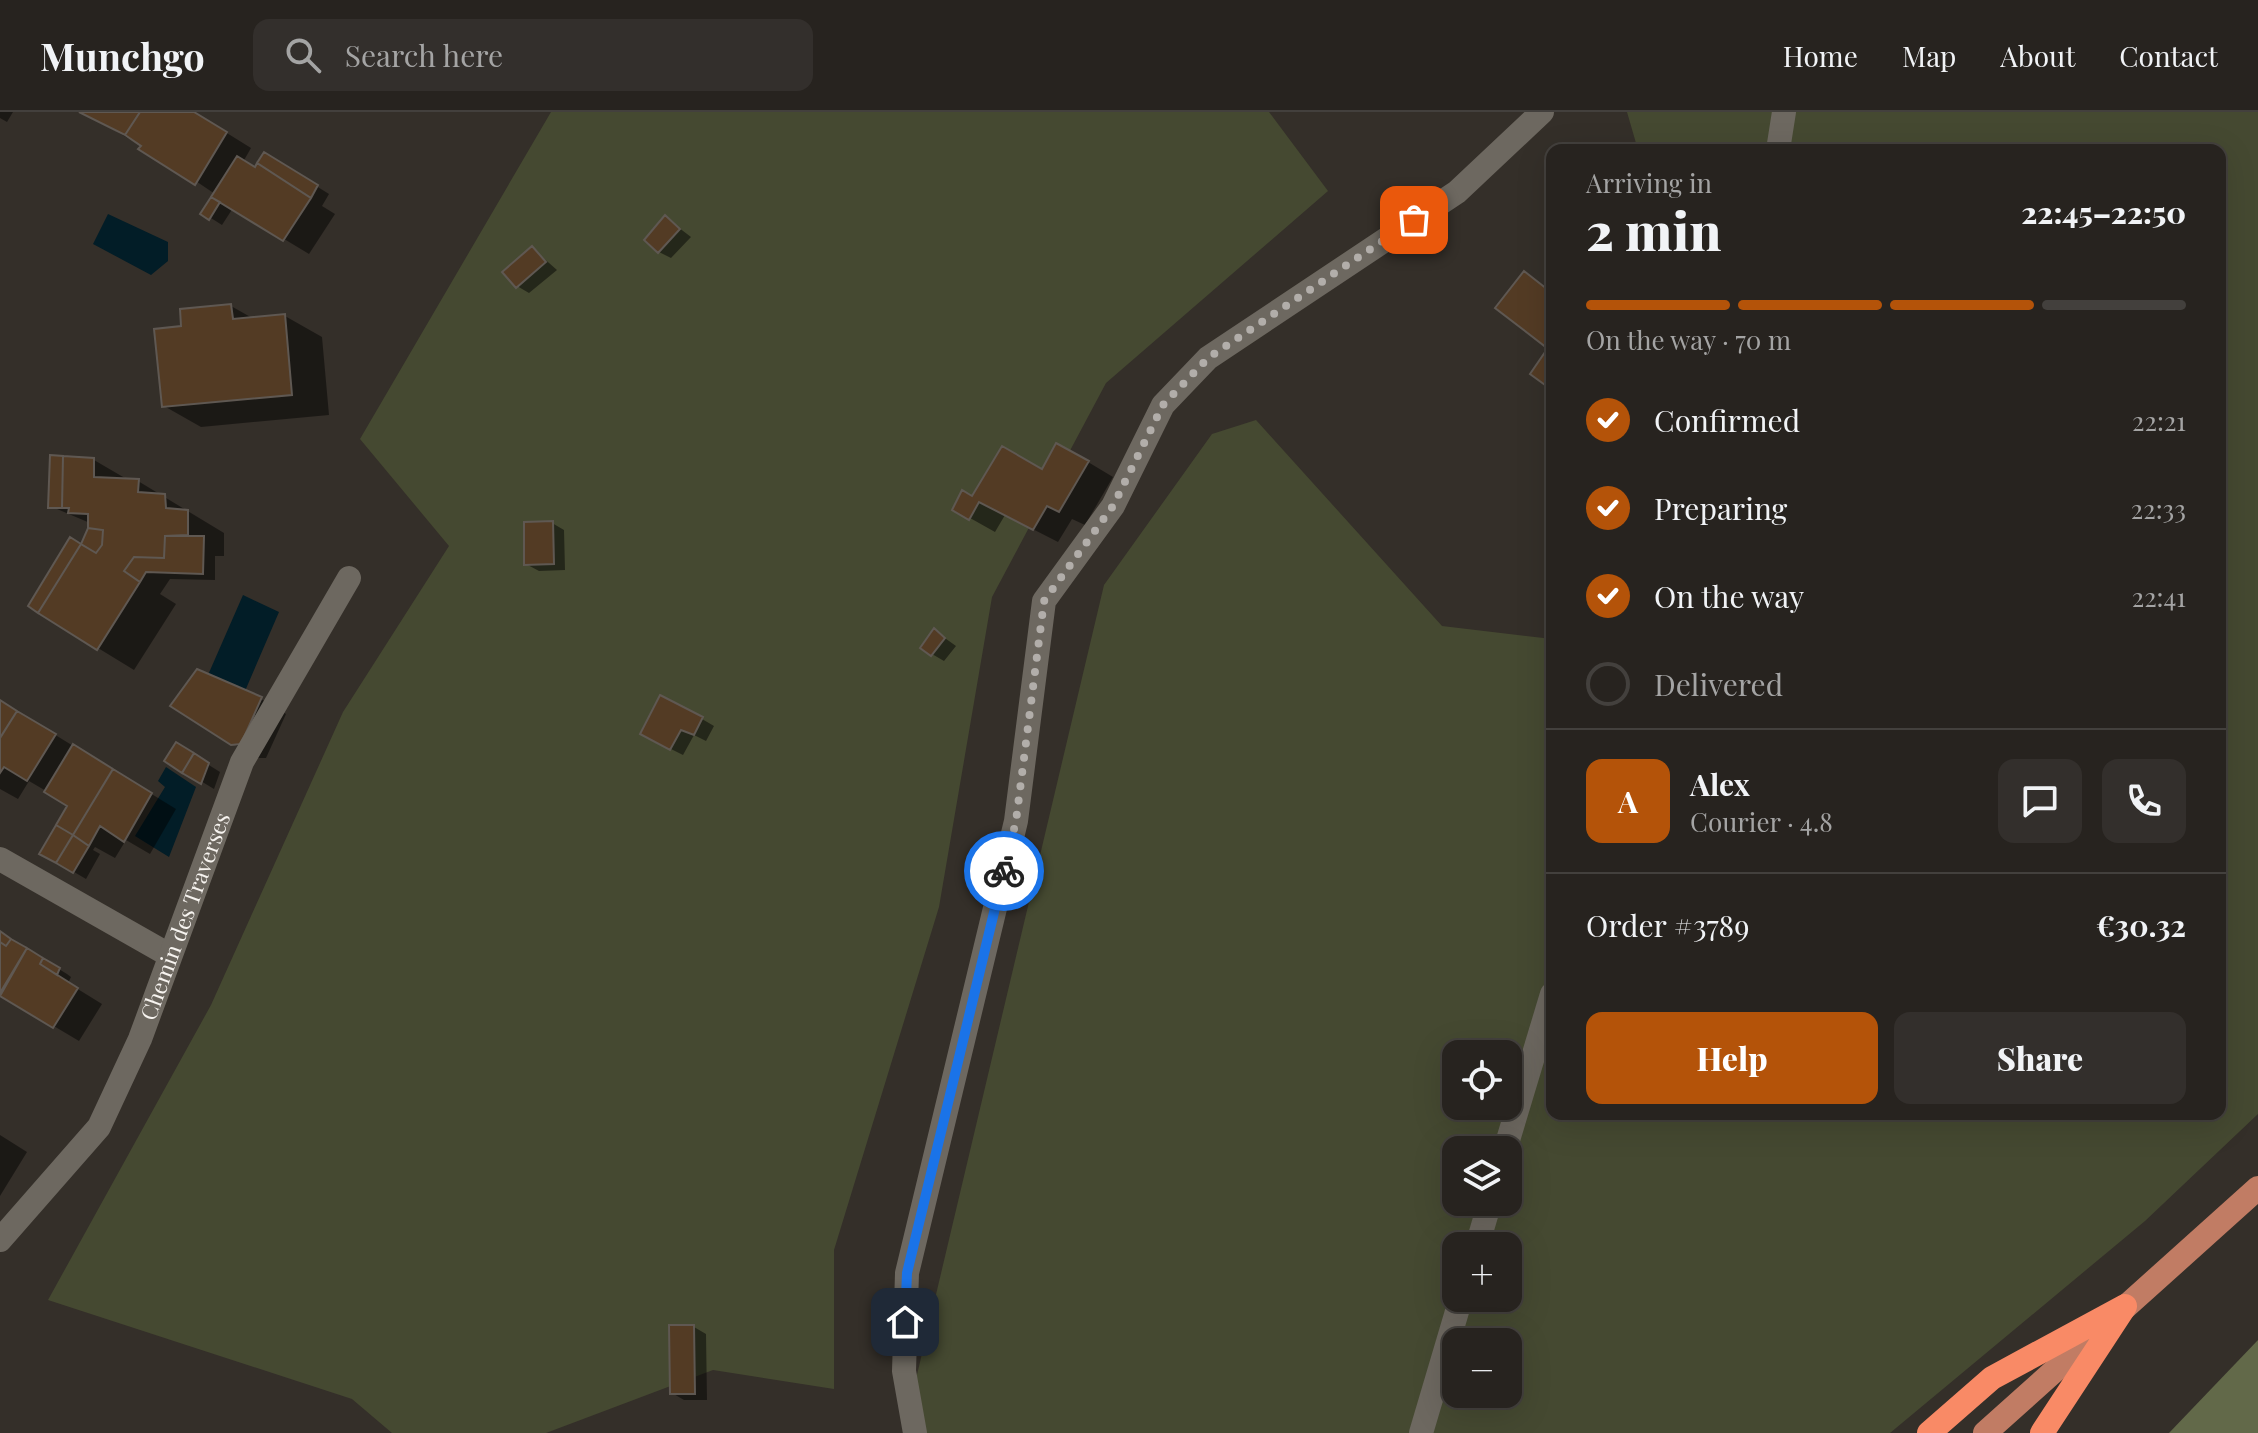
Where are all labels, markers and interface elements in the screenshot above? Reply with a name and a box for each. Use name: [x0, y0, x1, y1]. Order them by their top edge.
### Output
search box: [253, 19, 813, 91]
text: Munchgo: [40, 30, 205, 81]
icon: search: [281, 33, 325, 77]
text: Search here: [345, 35, 503, 75]
text: Home: [1783, 37, 1858, 74]
text: Map: [1902, 37, 1956, 74]
text: About: [2000, 37, 2075, 74]
text: Contact: [2119, 37, 2218, 74]
text: Arriving in: [1586, 165, 1712, 200]
pin: [1380, 186, 1448, 254]
text: 22:45–22:50: [2021, 192, 2186, 232]
text: 2 min: [1586, 195, 1721, 264]
icon: bag: [1392, 198, 1436, 242]
text: On the way · 70 m: [1586, 322, 1791, 357]
icon: check: [1586, 398, 1630, 442]
text: Confirmed: [1654, 400, 1800, 440]
text: 22:21: [2132, 403, 2186, 438]
icon: check: [1586, 486, 1630, 530]
text: Preparing: [1654, 488, 1787, 528]
text: 22:33: [2131, 491, 2186, 526]
icon: check: [1586, 574, 1630, 618]
text: On the way: [1654, 576, 1804, 616]
text: 22:41: [2132, 579, 2186, 614]
text: Delivered: [1654, 664, 1783, 704]
button: chat: [1998, 759, 2082, 843]
button: phone: [2102, 759, 2186, 843]
text: Alex: [1690, 764, 1750, 804]
text: A: [1618, 781, 1638, 821]
text: Courier · 4.8: [1690, 804, 1833, 839]
street label: Chemin des Traverses: [132, 808, 236, 1024]
courier: [964, 831, 1044, 911]
icon: bike: [982, 849, 1026, 893]
text: Order #3789: [1586, 905, 1749, 945]
text: €30.32: [2096, 905, 2186, 945]
button: Help: [1586, 1012, 1878, 1104]
button: Share: [1894, 1012, 2186, 1104]
map controls: [1442, 1040, 1522, 1408]
button: locate: [1442, 1040, 1522, 1120]
button: layers: [1442, 1136, 1522, 1216]
button: +: [1442, 1232, 1522, 1312]
pin: [871, 1288, 939, 1356]
icon: home: [883, 1300, 927, 1344]
button: −: [1442, 1328, 1522, 1408]

